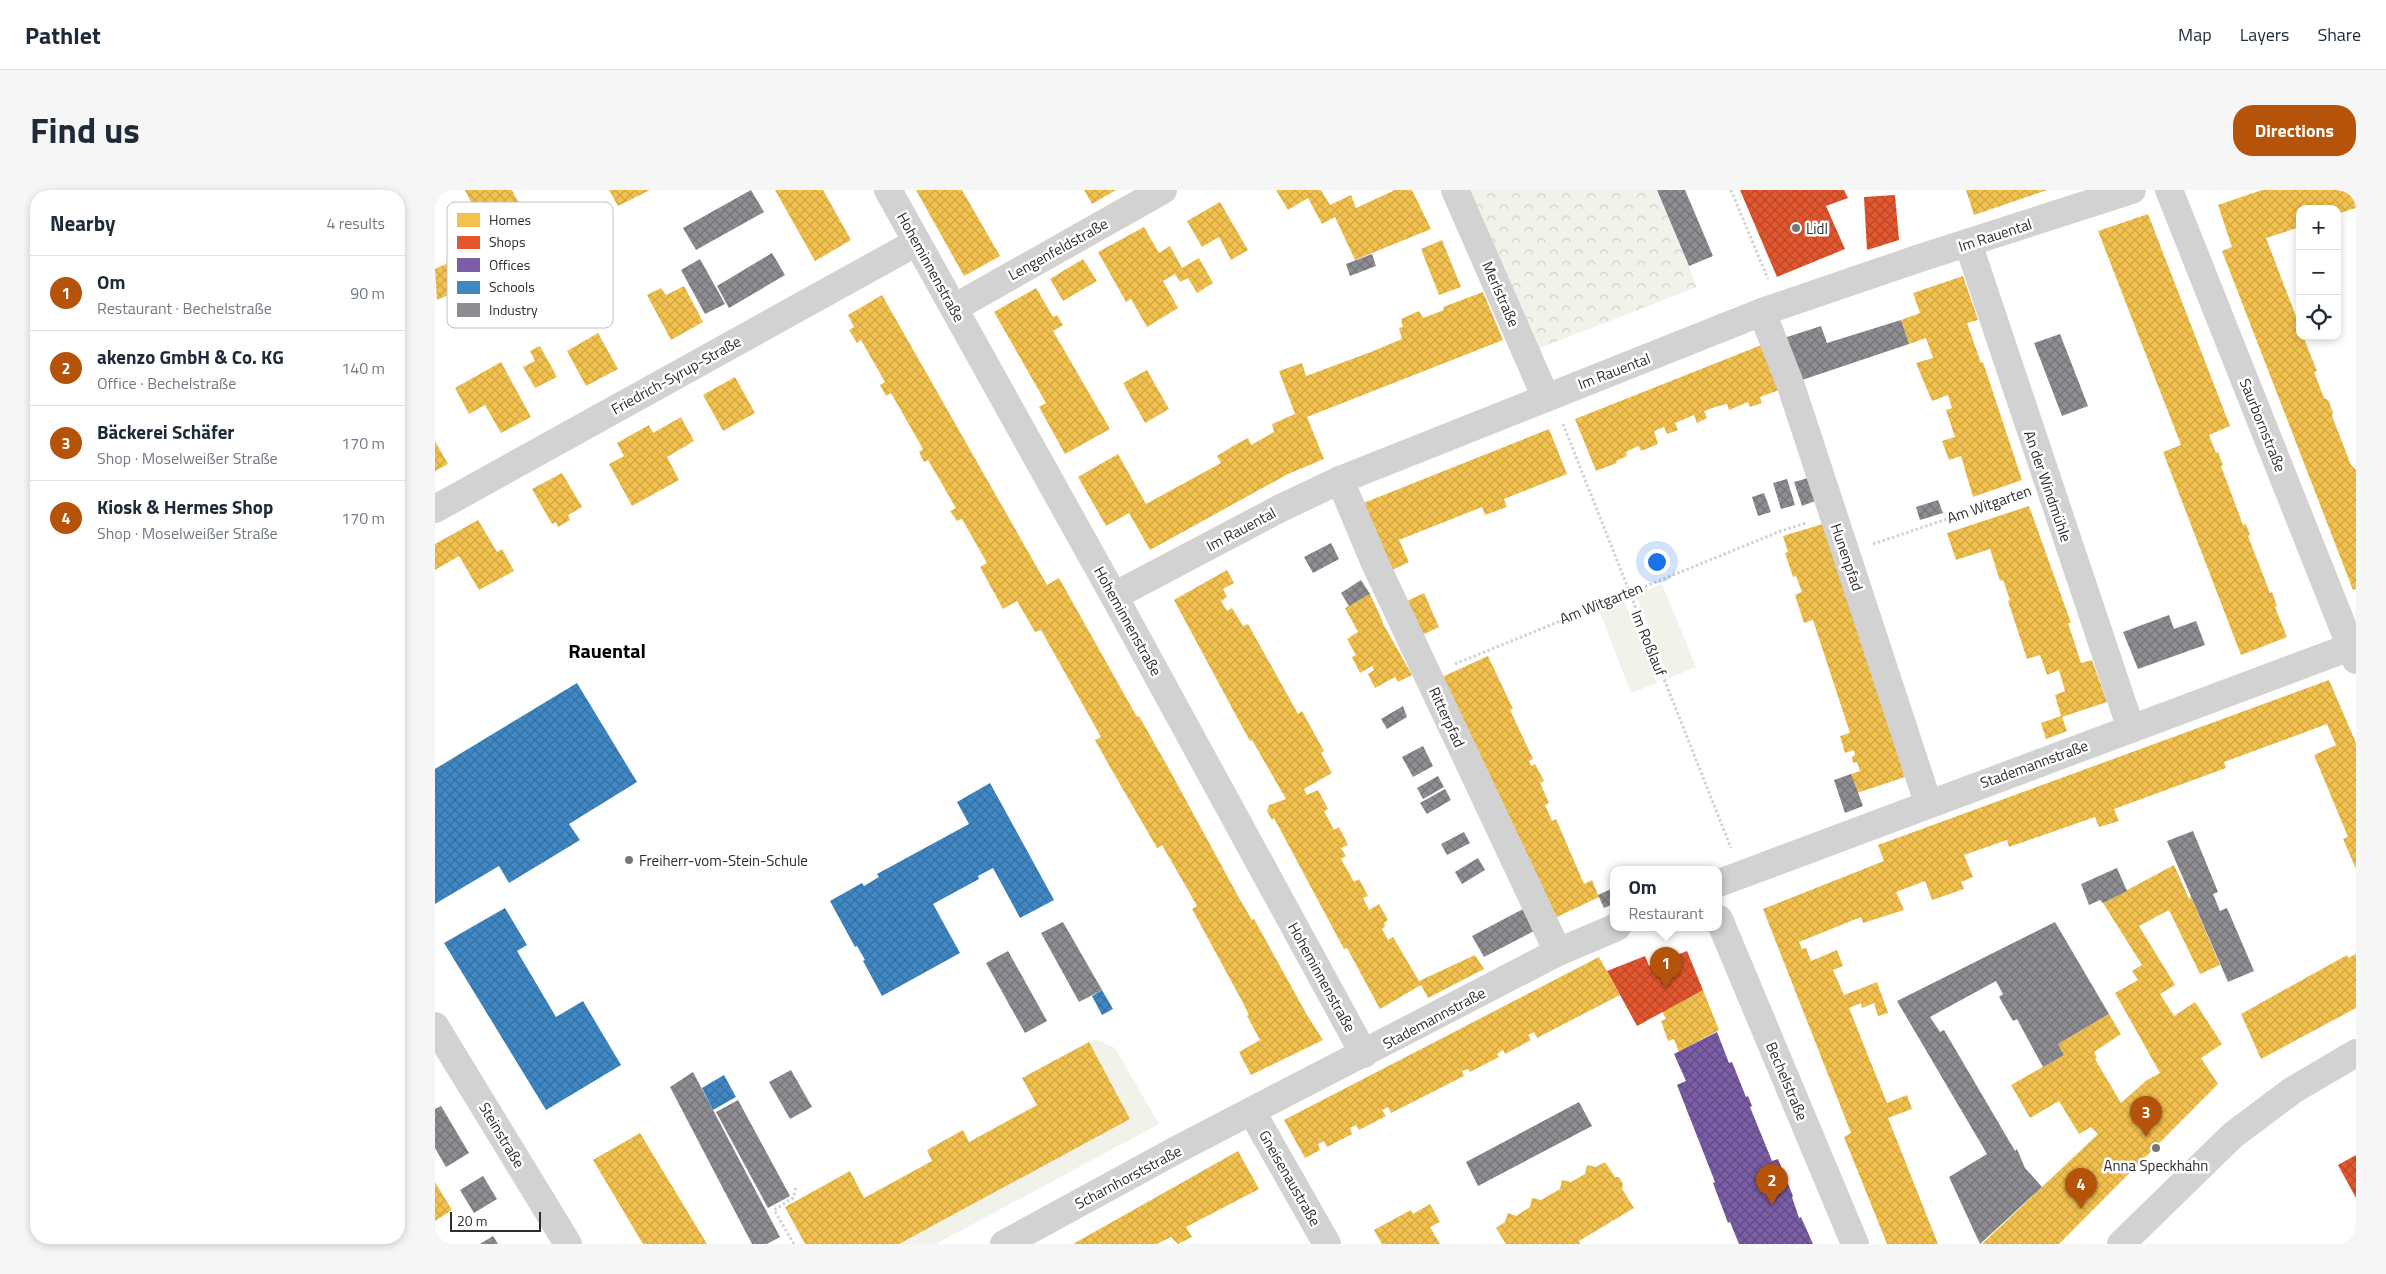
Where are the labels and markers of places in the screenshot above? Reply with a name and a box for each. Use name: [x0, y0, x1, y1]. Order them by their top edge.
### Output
place label: Lidl: [1806, 217, 1828, 240]
marker: Lidl: [1790, 222, 1802, 234]
place label: Freiherr-vom-Stein-Schule: [639, 849, 808, 872]
marker: Freiherr-vom-Stein-Schule: [623, 854, 635, 866]
pin: 1: [1650, 947, 1682, 988]
pin: 3: [2130, 1096, 2162, 1137]
marker: Anna Speckhahn: [2150, 1142, 2162, 1154]
place label: Anna Speckhahn: [2104, 1154, 2208, 1177]
pin: 2: [1756, 1164, 1788, 1205]
pin: 4: [2065, 1168, 2097, 1209]

